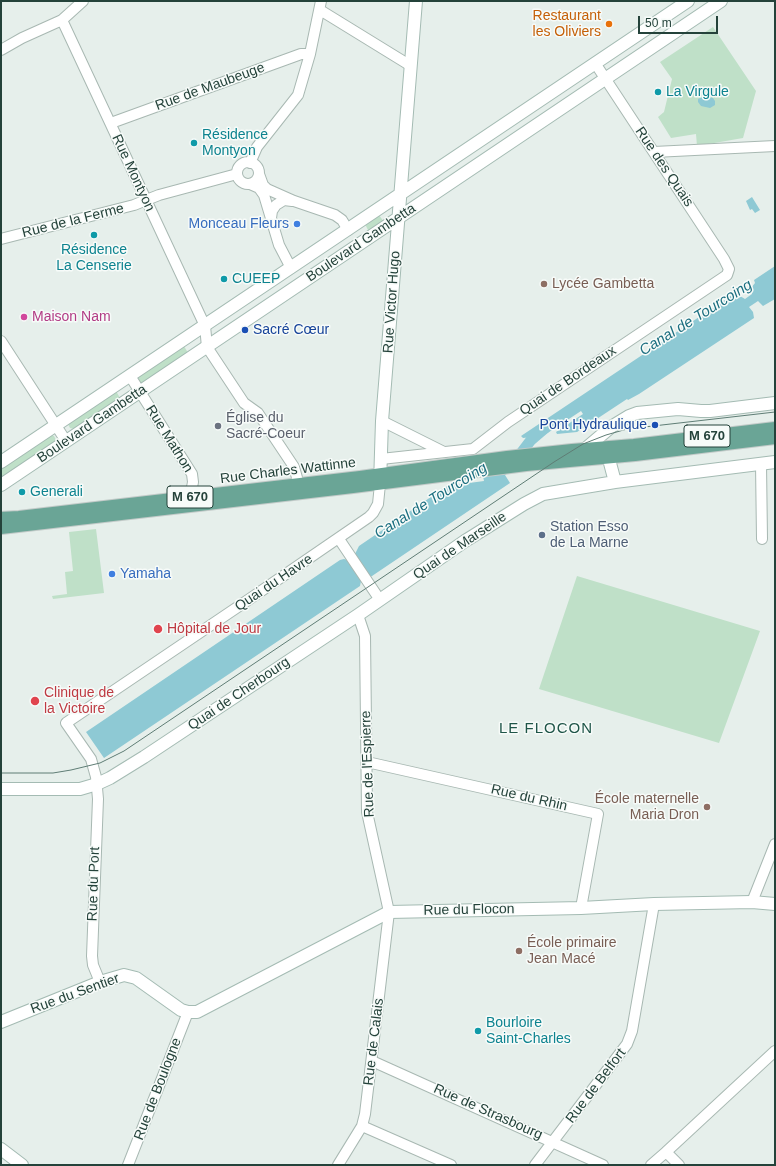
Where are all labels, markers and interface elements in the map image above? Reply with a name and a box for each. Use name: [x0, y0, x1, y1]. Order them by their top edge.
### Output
place label: Restaurant les Oliviers: [533, 8, 601, 40]
scale bar: [640, 8, 720, 34]
text: 50 m: [645, 16, 672, 30]
marker: Restaurant les Oliviers: [604, 19, 614, 29]
street label: Rue de Maubeuge: [153, 59, 267, 115]
place label: La Virgule: [666, 84, 729, 100]
marker: La Virgule: [653, 87, 663, 97]
street label: Rue des Quais: [631, 124, 697, 210]
place label: Résidence Montyon: [202, 127, 268, 160]
street label: Rue Montyon: [108, 132, 158, 214]
marker: Résidence Montyon: [189, 138, 199, 148]
street label: Rue de la Ferme: [20, 200, 126, 242]
street label: Boulevard Gambetta: [303, 200, 419, 286]
place label: Monceau Fleurs: [189, 216, 289, 232]
marker: Monceau Fleurs: [292, 219, 302, 229]
marker: Résidence La Censerie: [89, 230, 99, 240]
place label: Résidence La Censerie: [56, 242, 132, 274]
street label: Rue Victor Hugo: [380, 250, 404, 354]
place label: CUEEP: [232, 271, 280, 287]
marker: CUEEP: [219, 274, 229, 284]
place label: Lycée Gambetta: [552, 276, 654, 292]
water label: Canal de Tourcoing: [636, 276, 756, 360]
marker: Lycée Gambetta: [539, 279, 549, 289]
place label: Maison Nam: [32, 309, 111, 325]
marker: Maison Nam: [19, 312, 29, 322]
place label: Sacré Cœur: [253, 322, 329, 338]
marker: Sacré Cœur: [240, 325, 250, 335]
street label: Quai de Bordeaux: [517, 342, 619, 420]
street label: Boulevard Gambetta: [34, 381, 150, 467]
street label: Rue Mathon: [142, 402, 196, 476]
place label: Église du Sacré-Coeur: [226, 410, 305, 442]
place label: Pont Hydraulique: [540, 417, 647, 433]
marker: Pont Hydraulique: [650, 420, 660, 430]
marker: Église du Sacré-Coeur: [213, 421, 223, 431]
road number: M 670: [684, 425, 730, 447]
street label: Rue Charles Wattinne: [219, 454, 357, 488]
water label: Canal de Tourcoing: [371, 459, 491, 543]
place label: Generali: [30, 484, 83, 500]
road number: M 670: [167, 486, 213, 508]
marker: Generali: [17, 487, 27, 497]
street label: Quai de Marseille: [410, 509, 510, 583]
place label: Station Esso de La Marne: [550, 519, 629, 552]
marker: Station Esso de La Marne: [537, 530, 547, 540]
street label: Quai du Havre: [232, 551, 316, 615]
place label: Yamaha: [120, 566, 171, 582]
marker: Yamaha: [107, 569, 117, 579]
place label: Hôpital de Jour: [167, 621, 261, 637]
marker: Hôpital de Jour: [152, 623, 164, 635]
street label: Quai de Cherbourg: [185, 654, 293, 734]
place label: Clinique de la Victoire: [44, 685, 114, 718]
marker: Clinique de la Victoire: [29, 695, 41, 707]
street label: Rue de l'Espierre: [358, 710, 378, 818]
district label: LE FLOCON: [499, 720, 593, 738]
street label: Rue du Rhin: [489, 781, 569, 815]
place label: École maternelle Maria Dron: [595, 791, 699, 824]
marker: École maternelle Maria Dron: [702, 802, 712, 812]
street label: Rue du Port: [84, 846, 104, 922]
street label: Rue du Flocon: [423, 901, 515, 919]
place label: École primaire Jean Macé: [527, 935, 616, 968]
marker: École primaire Jean Macé: [514, 946, 524, 956]
street label: Rue du Sentier: [28, 970, 122, 1018]
street label: Rue de Calais: [360, 997, 388, 1087]
place label: Bourloire Saint-Charles: [486, 1015, 571, 1048]
marker: Bourloire Saint-Charles: [473, 1026, 483, 1036]
street label: Rue de Boulogne: [131, 1035, 185, 1143]
street label: Rue de Belfort: [562, 1045, 630, 1127]
street label: Rue de Strasbourg: [431, 1080, 545, 1144]

